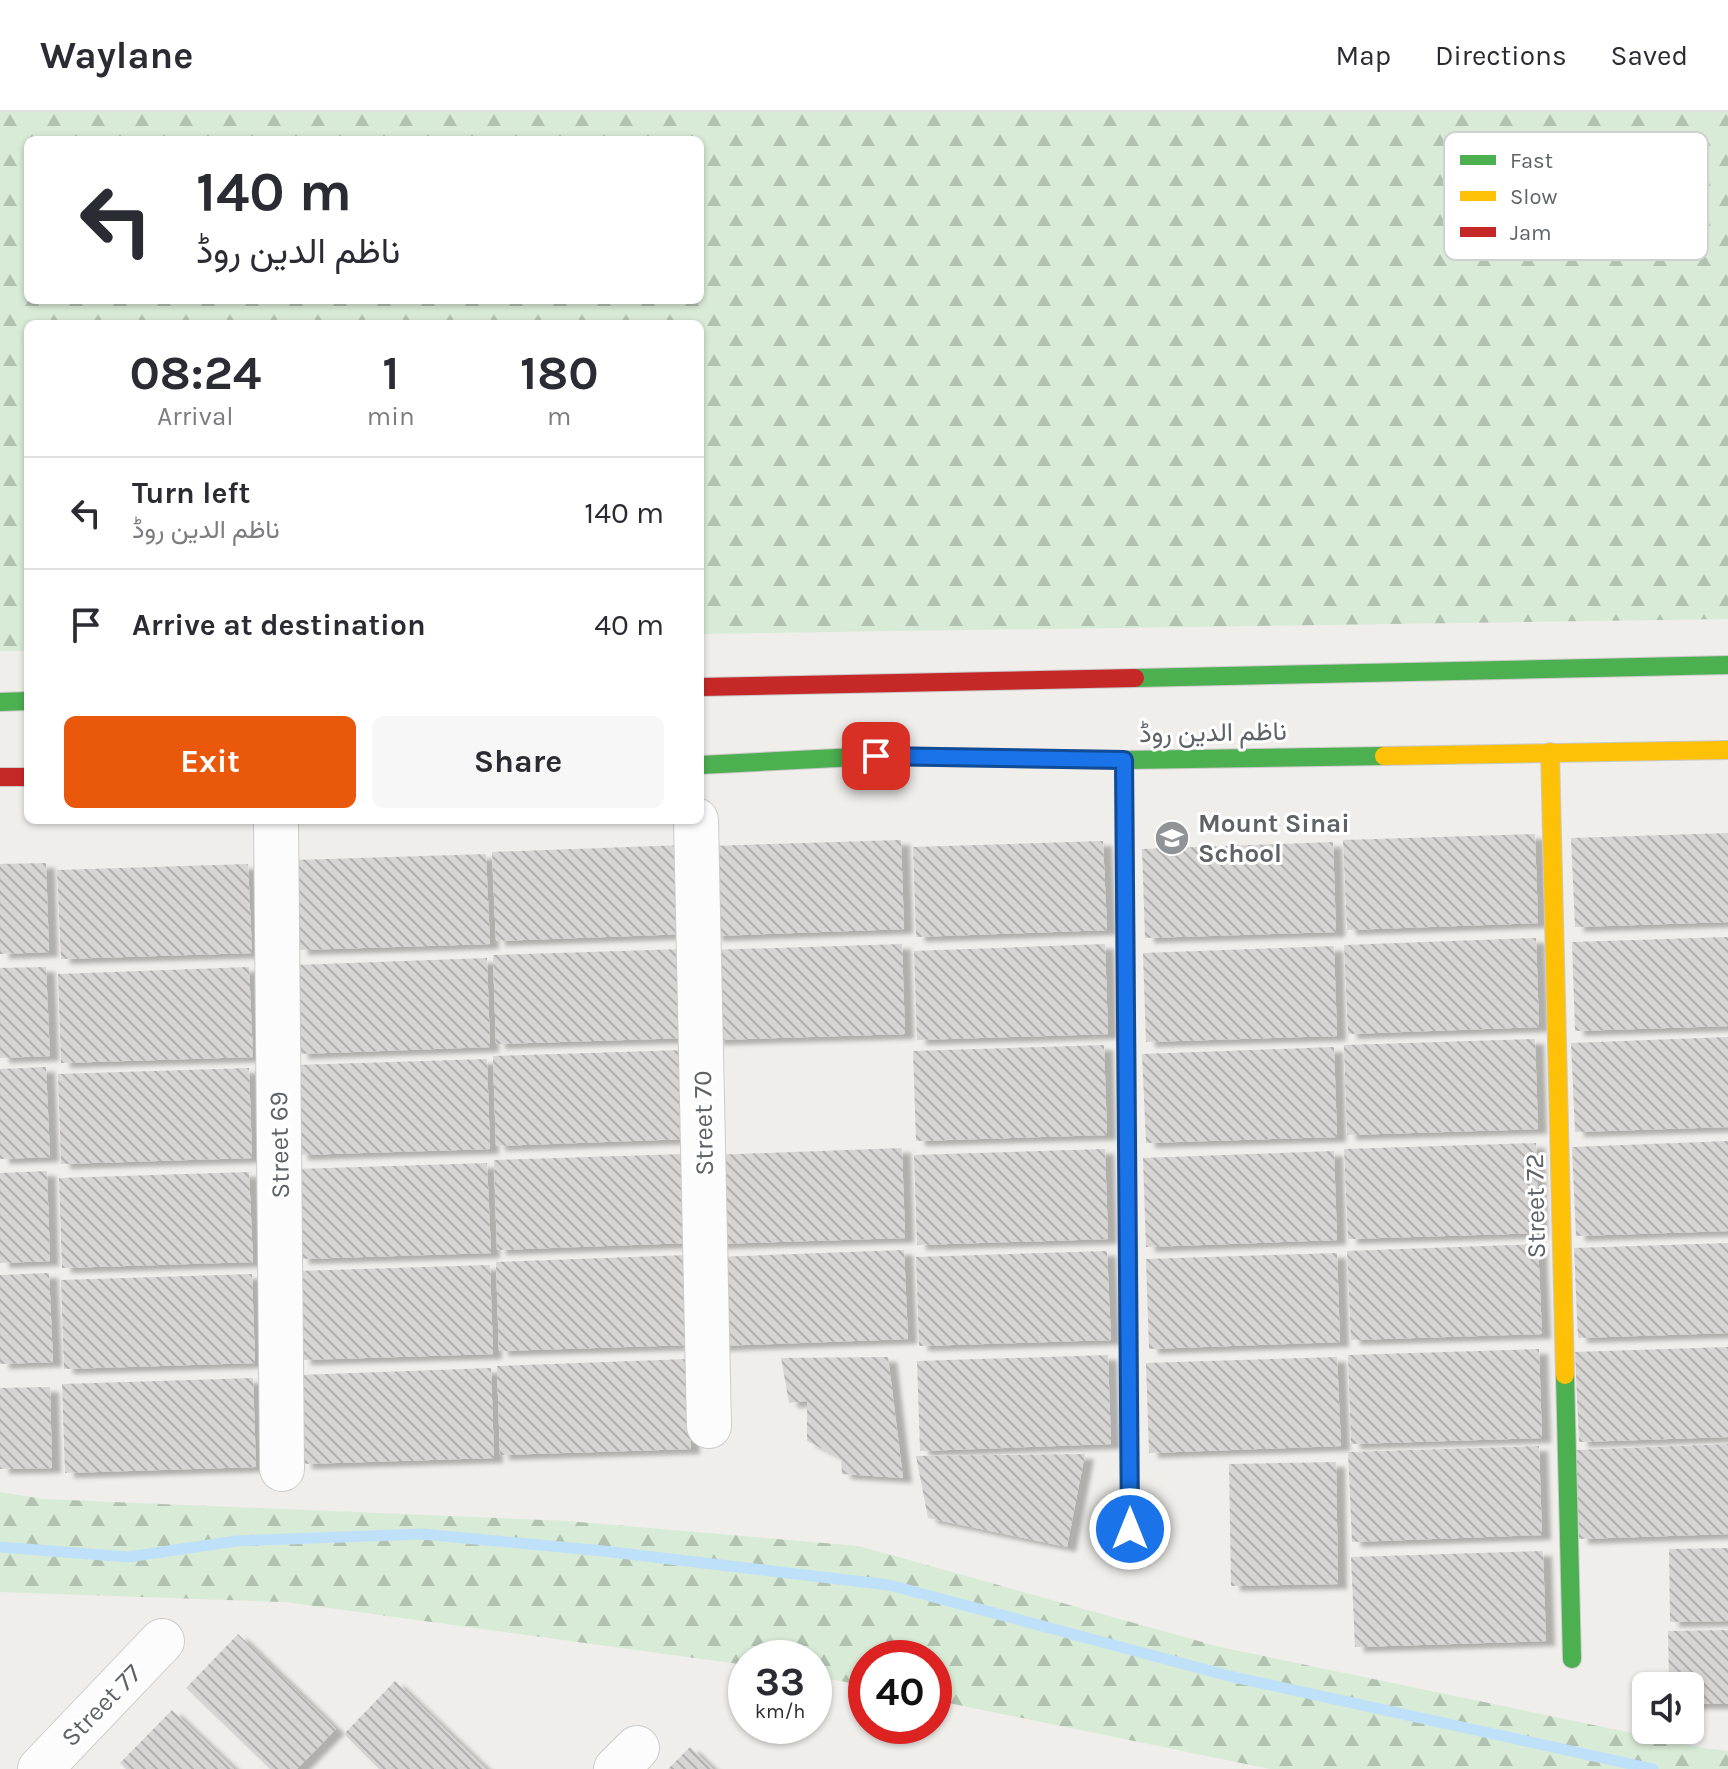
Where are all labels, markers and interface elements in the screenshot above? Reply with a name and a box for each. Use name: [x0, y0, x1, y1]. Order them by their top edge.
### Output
text: Waylane: [40, 33, 193, 78]
text: Map: [1336, 39, 1391, 72]
text: Directions: [1435, 39, 1567, 72]
text: Saved: [1611, 39, 1688, 72]
legend: [1444, 132, 1708, 260]
text: Fast: [1510, 148, 1553, 174]
text: 140 m: [196, 159, 352, 224]
icon: left: [64, 168, 168, 272]
text: Slow: [1510, 184, 1557, 210]
text: Jam: [1510, 220, 1552, 246]
text: ناظم الدین روڈ: [196, 230, 400, 272]
text: 08:24: [129, 345, 261, 401]
text: 1: [382, 345, 399, 401]
text: 180: [520, 345, 599, 401]
text: Arrival: [157, 401, 233, 432]
text: min: [367, 401, 415, 432]
text: m: [547, 401, 571, 432]
text: Turn left: [132, 475, 250, 511]
icon: left: [64, 491, 108, 535]
text: 140 m: [584, 495, 664, 531]
text: ناظم الدین روڈ: [132, 514, 280, 545]
icon: arrive: [64, 603, 108, 647]
text: Arrive at destination: [132, 607, 426, 643]
text: 40 m: [594, 607, 664, 643]
button: Exit: [64, 716, 356, 808]
button: Share: [372, 716, 664, 808]
street label: ناظم الدین روڈ: [1139, 716, 1287, 750]
pin: [842, 722, 910, 790]
icon: arrive: [854, 734, 898, 778]
place label: Mount Sinai School: [1198, 808, 1350, 869]
school or university icon: Mount Sinai School: [1153, 819, 1191, 857]
street label: Street 70: [687, 1070, 720, 1176]
street label: Street 69: [263, 1091, 296, 1199]
street label: Street 72: [1519, 1153, 1552, 1259]
position arrow: [1088, 1487, 1172, 1571]
speed limit sign: 40: [848, 1640, 952, 1744]
street label: Street 77: [55, 1658, 148, 1753]
text: 33: [755, 1658, 805, 1705]
map controls: [1632, 1672, 1704, 1744]
button: sound: [1632, 1672, 1704, 1744]
text: km/h: [755, 1700, 805, 1723]

